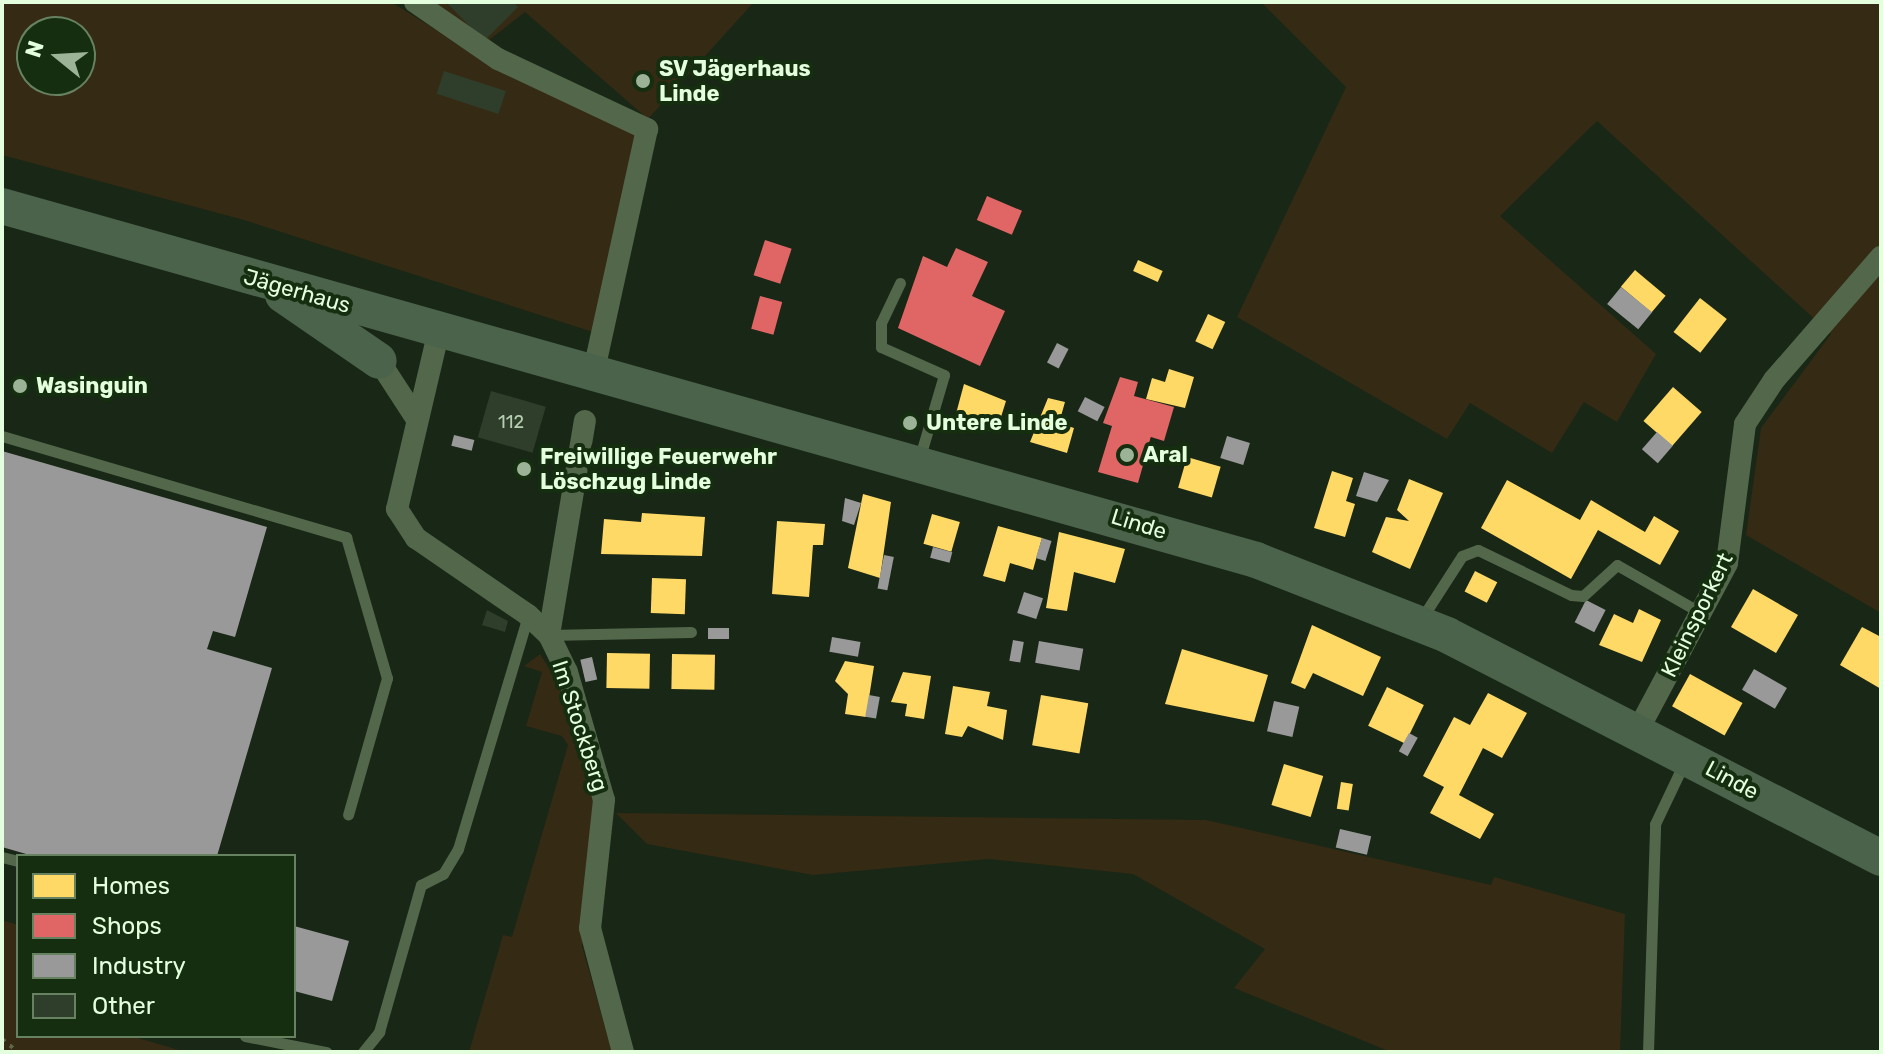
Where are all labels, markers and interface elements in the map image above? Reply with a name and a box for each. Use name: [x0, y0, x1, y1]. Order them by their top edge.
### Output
north arrow: [16, 16, 96, 96]
text: N: [19, 37, 50, 61]
place label: SV Jägerhaus Linde: [659, 55, 811, 106]
marker: SV Jägerhaus Linde: [634, 72, 652, 90]
street label: Jägerhaus: [241, 263, 353, 319]
place label: Wasinguin: [36, 373, 148, 399]
marker: Wasinguin: [11, 377, 29, 395]
place label: Untere Linde: [926, 410, 1067, 436]
house number: 112: [498, 411, 524, 433]
marker: Untere Linde: [901, 414, 919, 432]
place label: Aral: [1143, 442, 1188, 468]
place label: Freiwillige Feuerwehr Löschzug Linde: [540, 443, 777, 494]
marker: Aral: [1118, 446, 1136, 464]
marker: Freiwillige Feuerwehr Löschzug Linde: [515, 460, 533, 478]
street label: Linde: [1108, 503, 1170, 545]
street label: Kleinsporkert: [1656, 549, 1738, 681]
street label: Im Stockberg: [546, 657, 614, 795]
street label: Linde: [1701, 755, 1763, 805]
legend: [16, 854, 296, 1038]
text: Homes: [92, 872, 170, 900]
text: Shops: [92, 912, 162, 940]
text: Industry: [92, 952, 186, 980]
text: Other: [92, 992, 155, 1020]

